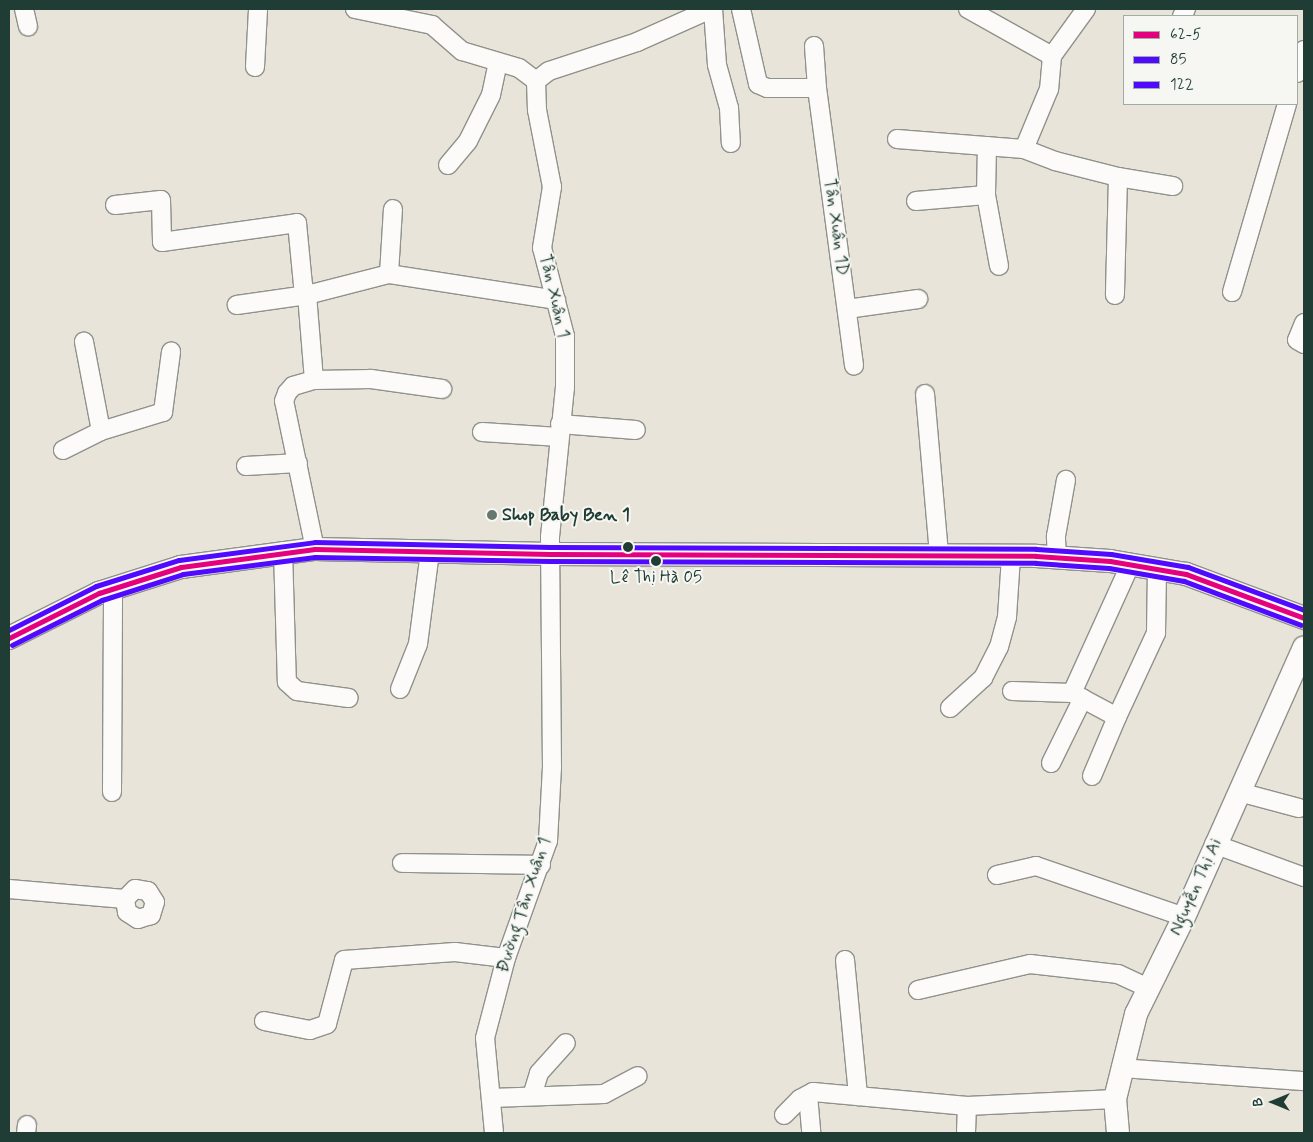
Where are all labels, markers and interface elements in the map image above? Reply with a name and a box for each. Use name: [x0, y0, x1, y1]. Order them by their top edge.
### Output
legend: [1123, 15, 1298, 105]
text: 62-5: [1170, 25, 1201, 45]
text: 85: [1170, 50, 1186, 70]
text: 122: [1170, 75, 1194, 95]
street label: Tân Xuân 1D: [819, 178, 853, 276]
street label: Tân Xuân 1: [534, 253, 574, 339]
place label: Shop Baby Ben 1: [502, 504, 628, 526]
marker: Shop Baby Ben 1: [486, 509, 498, 521]
unlabelled marker: [623, 542, 633, 552]
marker: Lê Thị Hà 05: [651, 556, 661, 566]
place label: Lê Thị Hà 05: [610, 568, 702, 588]
street label: Nguyễn Thị Ai: [1165, 835, 1227, 939]
street label: Đường Tân Xuân 1: [493, 836, 555, 974]
north arrow: [1248, 1077, 1298, 1127]
text: B: [1249, 1098, 1267, 1106]

